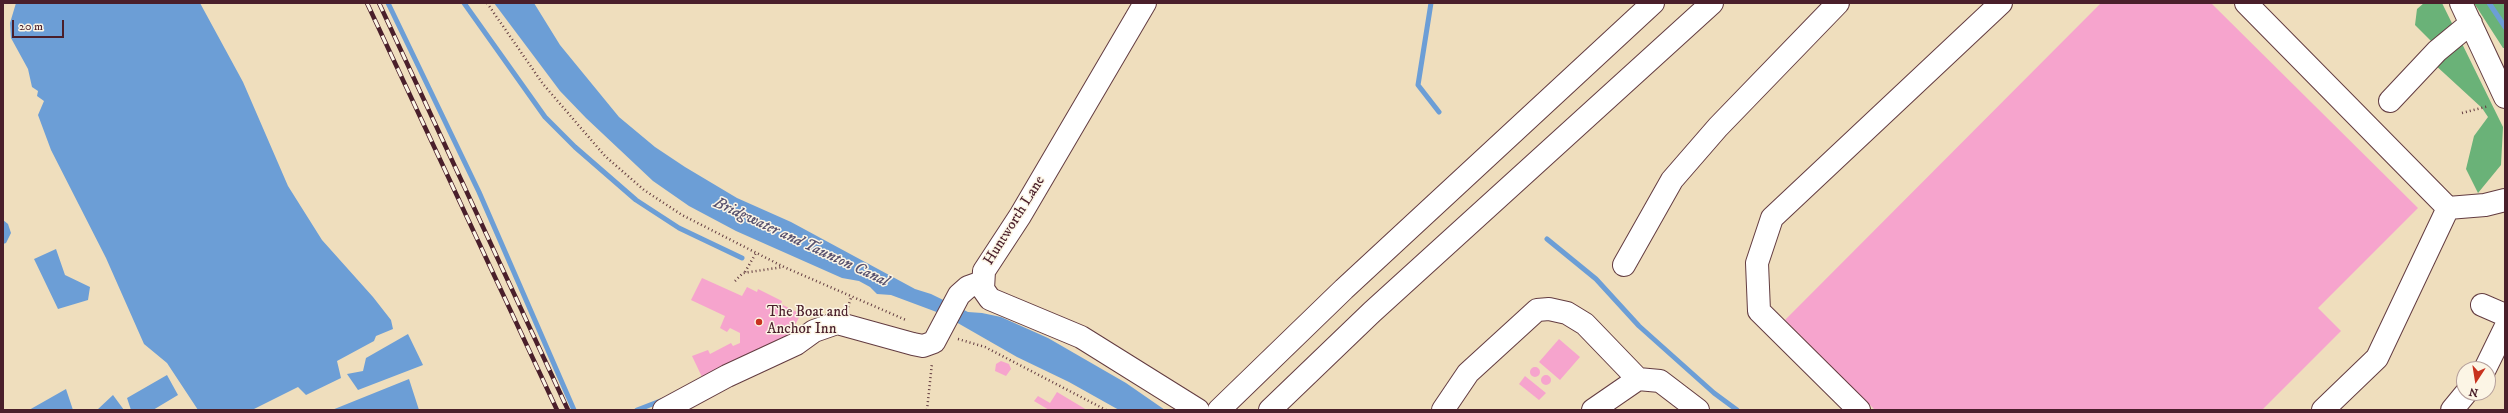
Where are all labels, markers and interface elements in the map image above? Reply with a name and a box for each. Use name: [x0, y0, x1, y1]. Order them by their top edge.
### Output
scale bar: [14, 12, 66, 38]
text: 20 m: [19, 19, 43, 34]
street label: Huntworth Lane: [980, 173, 1050, 269]
water label: Bridgwater and Taunton Canal: [710, 194, 892, 292]
place label: The Boat and Anchor Inn: [767, 304, 848, 339]
marker: The Boat and Anchor Inn: [754, 317, 764, 327]
north arrow: [2456, 361, 2496, 401]
text: N: [2468, 384, 2480, 400]

